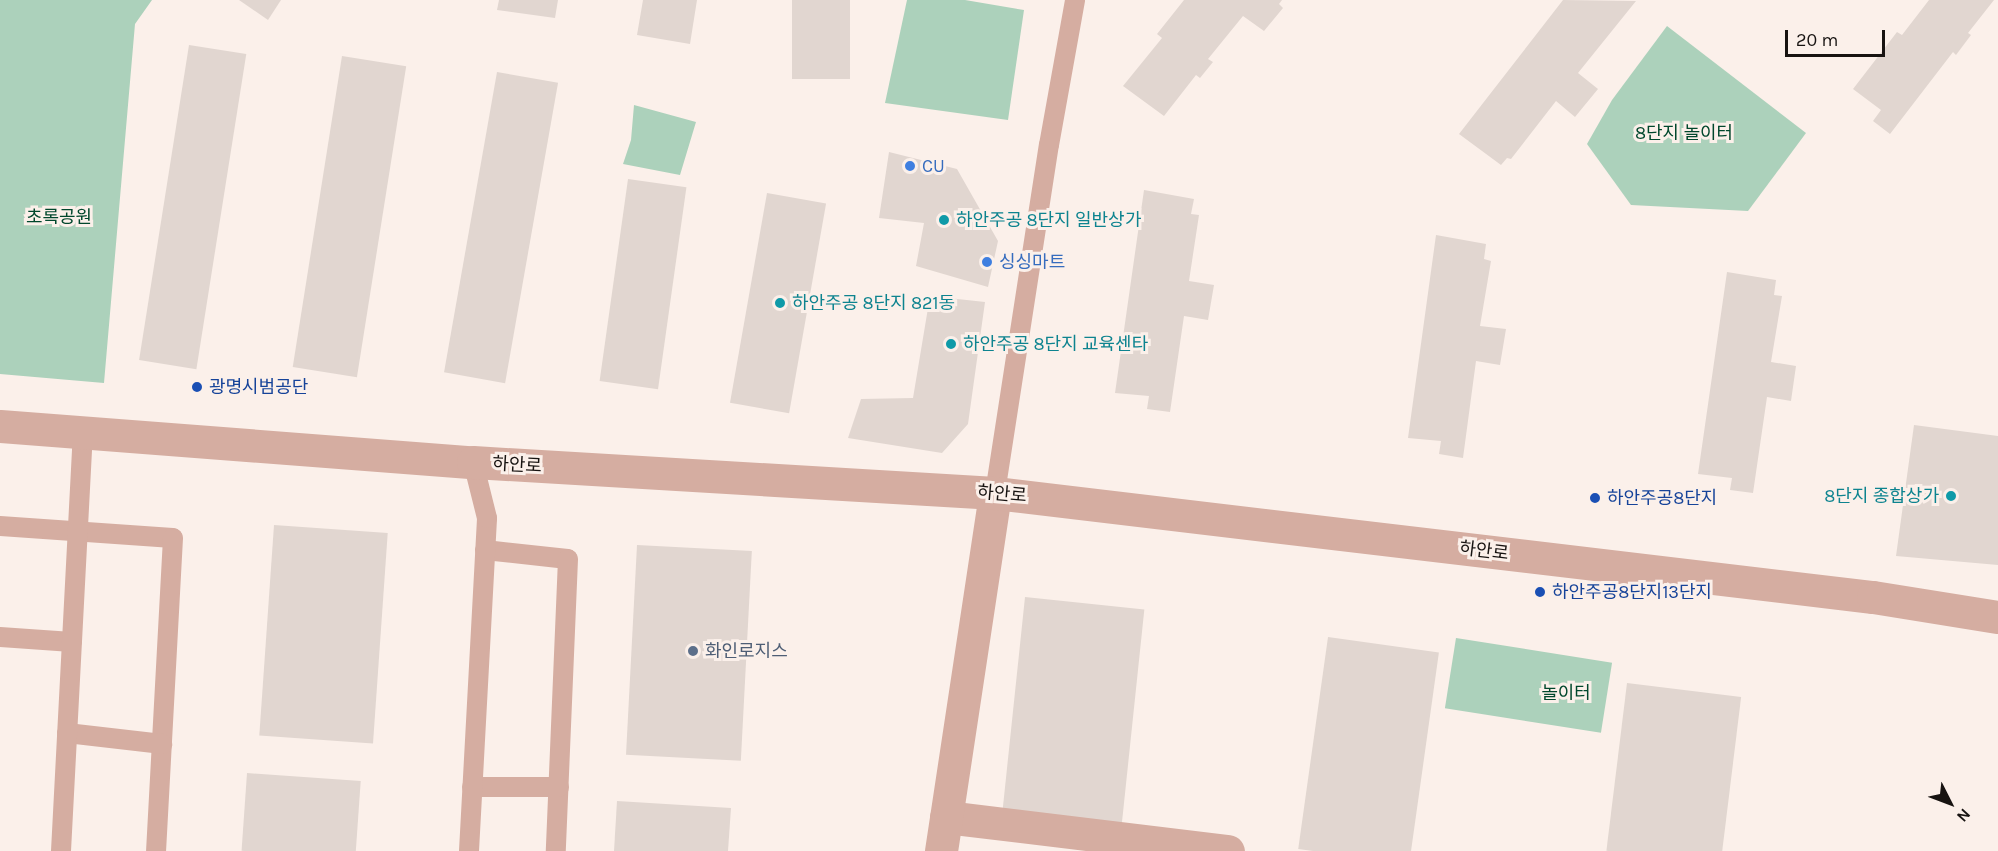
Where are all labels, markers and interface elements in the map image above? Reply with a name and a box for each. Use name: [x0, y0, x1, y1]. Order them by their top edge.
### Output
scale bar: [1788, 18, 1888, 56]
text: 20 m: [1796, 29, 1838, 51]
park label: 8단지 놀이터: [1635, 122, 1733, 144]
place label: CU: [922, 155, 945, 177]
marker: CU: [903, 159, 917, 173]
park label: 초록공원: [26, 206, 92, 228]
place label: 하안주공 8단지 일반상가: [956, 209, 1141, 231]
marker: 하안주공 8단지 일반상가: [937, 213, 951, 227]
place label: 싱싱마트: [999, 251, 1065, 273]
marker: 싱싱마트: [980, 255, 994, 269]
place label: 하안주공 8단지 821동: [792, 292, 955, 314]
marker: 하안주공 8단지 821동: [773, 296, 787, 310]
place label: 하안주공 8단지 교육센타: [963, 333, 1148, 355]
marker: 하안주공 8단지 교육센타: [944, 337, 958, 351]
place label: 광명시범공단: [209, 376, 308, 398]
marker: 광명시범공단: [190, 380, 204, 394]
street label: 하안로: [492, 453, 542, 477]
street label: 하안로: [976, 481, 1028, 507]
place label: 8단지 종합상가: [1824, 485, 1939, 507]
place label: 하안주공8단지: [1607, 487, 1717, 509]
marker: 8단지 종합상가: [1944, 489, 1958, 503]
marker: 하안주공8단지: [1588, 491, 1602, 505]
street label: 하안로: [1458, 537, 1510, 565]
place label: 하안주공8단지13단지: [1552, 581, 1712, 603]
marker: 하안주공8단지13단지: [1533, 585, 1547, 599]
place label: 화인로지스: [705, 640, 788, 662]
marker: 화인로지스: [686, 644, 700, 658]
park label: 놀이터: [1541, 682, 1591, 704]
north arrow: [1920, 773, 1980, 833]
text: N: [1953, 805, 1975, 826]

